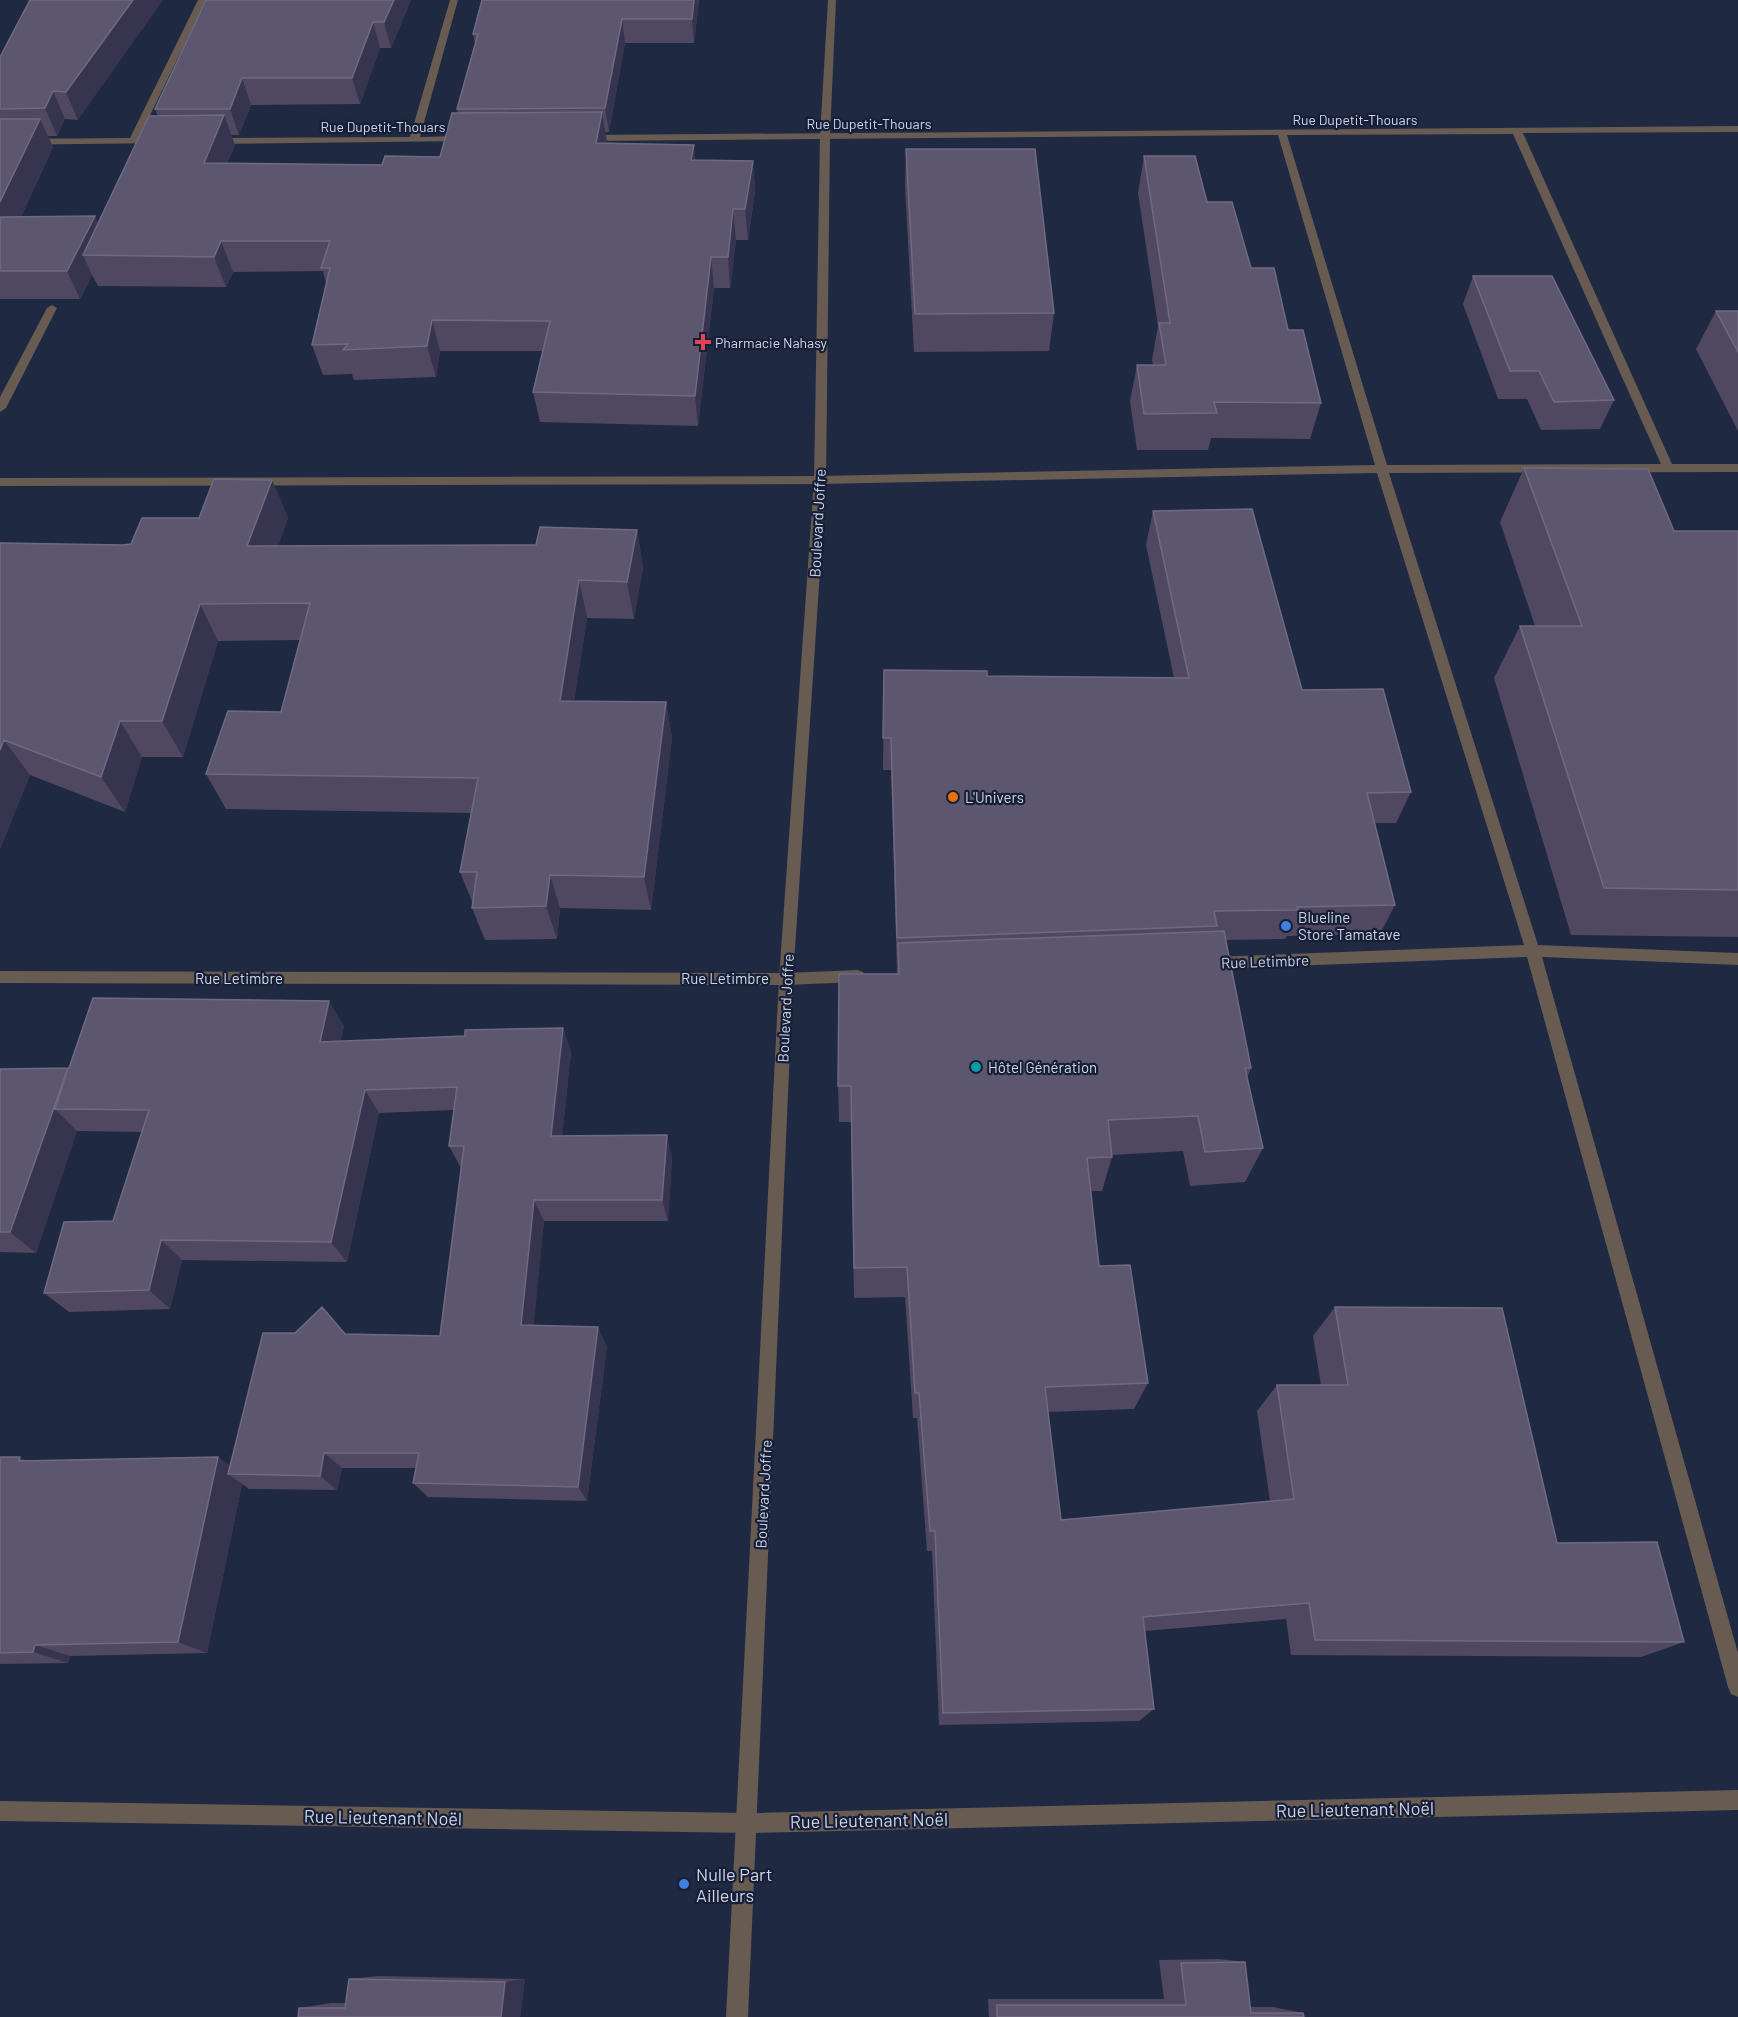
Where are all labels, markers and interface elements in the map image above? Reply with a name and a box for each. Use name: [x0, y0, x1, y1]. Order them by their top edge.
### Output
street label: Rue Dupetit-Thouars: [1292, 111, 1418, 128]
street label: Rue Dupetit-Thouars: [806, 115, 932, 132]
street label: Rue Dupetit-Thouars: [320, 118, 446, 135]
place label: Pharmacie Nahasy: [715, 334, 828, 351]
marker: Pharmacie Nahasy: [696, 335, 710, 349]
street label: Boulevard Joffre: [805, 468, 829, 578]
place label: L'Univers: [965, 788, 1024, 806]
marker: L'Univers: [946, 790, 960, 804]
place label: Blueline Store Tamatave: [1298, 908, 1400, 943]
marker: Blueline Store Tamatave: [1279, 919, 1293, 933]
street label: Rue Letimbre: [1221, 950, 1309, 972]
street label: Boulevard Joffre: [773, 953, 797, 1063]
street label: Rue Letimbre: [195, 969, 283, 987]
street label: Rue Letimbre: [681, 969, 769, 987]
place label: Hôtel Génération: [988, 1058, 1097, 1076]
marker: Hôtel Génération: [969, 1060, 983, 1074]
street label: Boulevard Joffre: [751, 1439, 775, 1549]
street label: Rue Lieutenant Noël: [1276, 1797, 1434, 1821]
street label: Rue Lieutenant Noël: [304, 1805, 462, 1829]
street label: Rue Lieutenant Noël: [790, 1808, 948, 1832]
place label: Nulle Part Ailleurs: [696, 1863, 772, 1906]
marker: Nulle Part Ailleurs: [677, 1877, 691, 1891]

